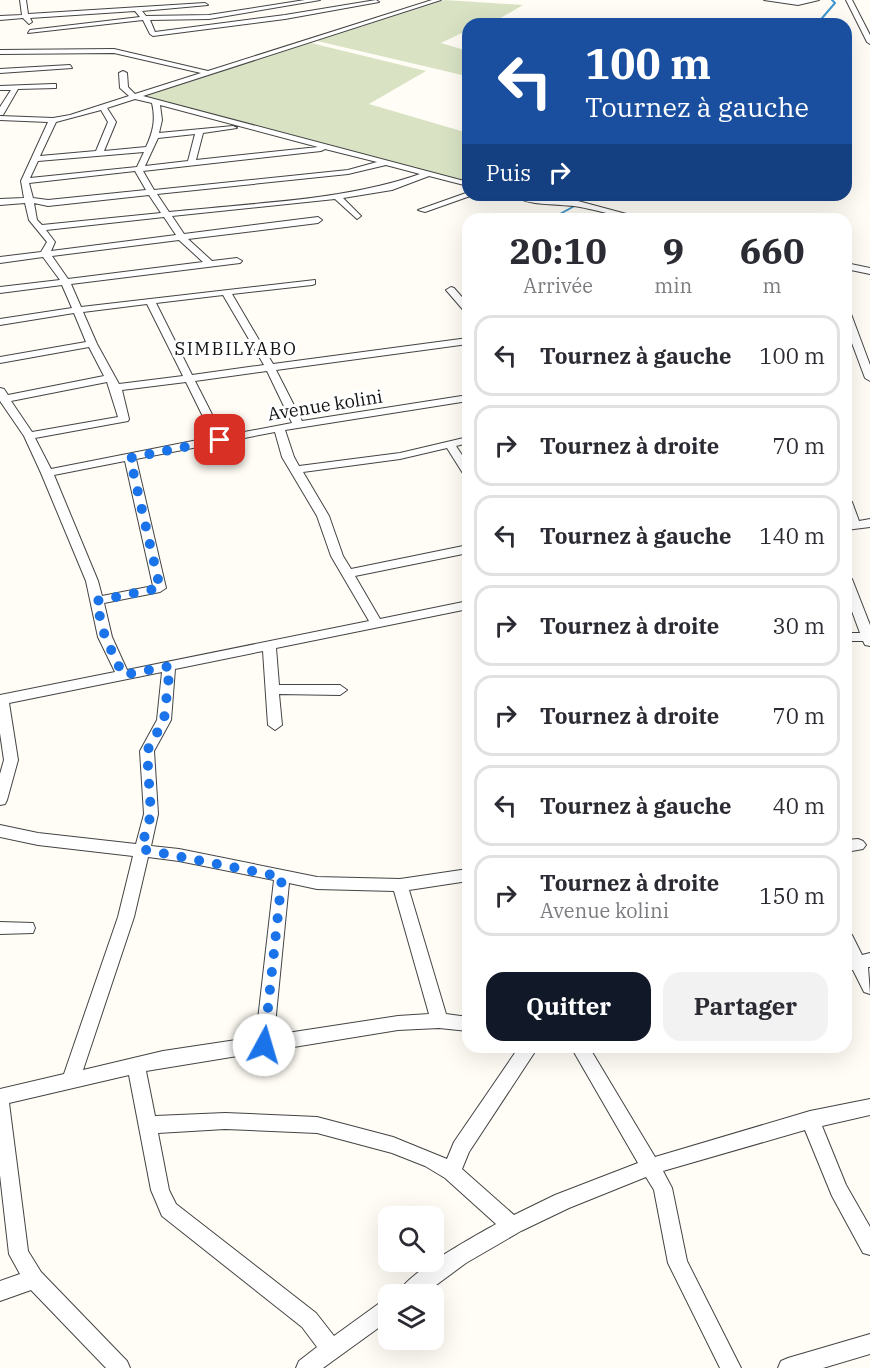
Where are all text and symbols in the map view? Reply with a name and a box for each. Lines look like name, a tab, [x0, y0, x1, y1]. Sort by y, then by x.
text: 100 m	[585, 36, 711, 91]
icon: left	[486, 42, 564, 120]
text: Tournez à gauche	[585, 89, 809, 124]
icon: right	[543, 156, 576, 189]
text: Puis	[486, 158, 531, 187]
text: 20:10	[509, 227, 607, 274]
text: 9	[662, 227, 684, 274]
text: 660	[740, 227, 805, 274]
text: Arrivée	[523, 272, 593, 299]
text: min	[654, 272, 692, 299]
text: m	[763, 272, 782, 299]
district label: SIMBILYABO	[175, 337, 297, 360]
icon: left	[489, 339, 522, 372]
text: Tournez à gauche	[540, 341, 731, 370]
text: 100 m	[759, 341, 825, 370]
street label: Avenue kolini	[266, 385, 384, 425]
pin	[194, 414, 245, 465]
icon: arrive	[203, 423, 236, 456]
icon: right	[489, 429, 522, 462]
text: Tournez à droite	[540, 431, 719, 460]
text: 70 m	[773, 431, 825, 460]
icon: left	[489, 519, 522, 552]
text: Tournez à gauche	[540, 521, 731, 550]
text: 140 m	[759, 521, 825, 550]
icon: right	[489, 609, 522, 642]
text: Tournez à droite	[540, 611, 719, 640]
text: 30 m	[773, 611, 825, 640]
icon: right	[489, 699, 522, 732]
text: Tournez à droite	[540, 701, 719, 730]
text: 70 m	[773, 701, 825, 730]
icon: left	[489, 789, 522, 822]
text: Tournez à gauche	[540, 791, 731, 820]
text: 40 m	[773, 791, 825, 820]
text: Tournez à droite	[540, 868, 719, 897]
icon: right	[489, 879, 522, 912]
text: 150 m	[759, 881, 825, 910]
text: Avenue kolini	[540, 897, 669, 924]
button: Quitter	[486, 972, 651, 1041]
button: Partager	[663, 972, 828, 1041]
position arrow	[232, 1013, 296, 1077]
map controls	[378, 1206, 444, 1350]
button: search	[378, 1206, 444, 1272]
button: layers	[378, 1284, 444, 1350]

